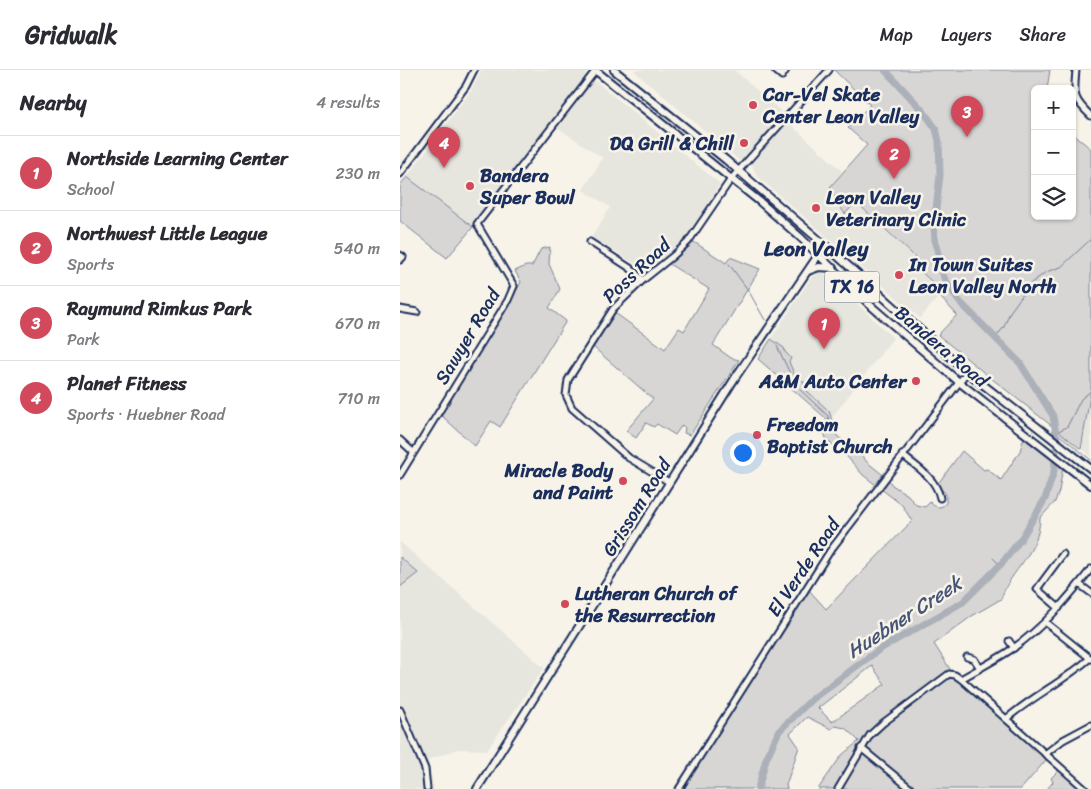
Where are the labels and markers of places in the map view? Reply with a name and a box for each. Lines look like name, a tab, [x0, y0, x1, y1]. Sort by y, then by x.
place label: Car-Vel Skate Center Leon Valley	[762, 78, 920, 133]
pin: 3	[951, 96, 983, 137]
marker: Car-Vel Skate Center Leon Valley	[747, 99, 759, 111]
pin: 4	[428, 127, 460, 168]
place label: DQ Grill & Chill	[610, 127, 735, 160]
marker: DQ Grill & Chill	[738, 137, 750, 149]
pin: 2	[878, 138, 910, 179]
place label: Bandera Super Bowl	[479, 159, 576, 214]
marker: Bandera Super Bowl	[464, 180, 476, 192]
place label: Leon Valley Veterinary Clinic	[826, 181, 967, 236]
marker: Leon Valley Veterinary Clinic	[810, 202, 822, 214]
place label: In Town Suites Leon Valley North	[908, 248, 1057, 303]
marker: In Town Suites Leon Valley North	[893, 269, 905, 281]
pin: 1	[808, 308, 840, 349]
place label: A&M Auto Center	[758, 365, 908, 398]
marker: A&M Auto Center	[910, 375, 922, 387]
place label: Freedom Baptist Church	[766, 408, 892, 463]
marker: Freedom Baptist Church	[751, 429, 763, 441]
place label: Miracle Body and Paint	[503, 454, 614, 509]
marker: Miracle Body and Paint	[617, 475, 629, 487]
place label: Lutheran Church of the Resurrection	[575, 577, 739, 632]
marker: Lutheran Church of the Resurrection	[559, 598, 571, 610]

